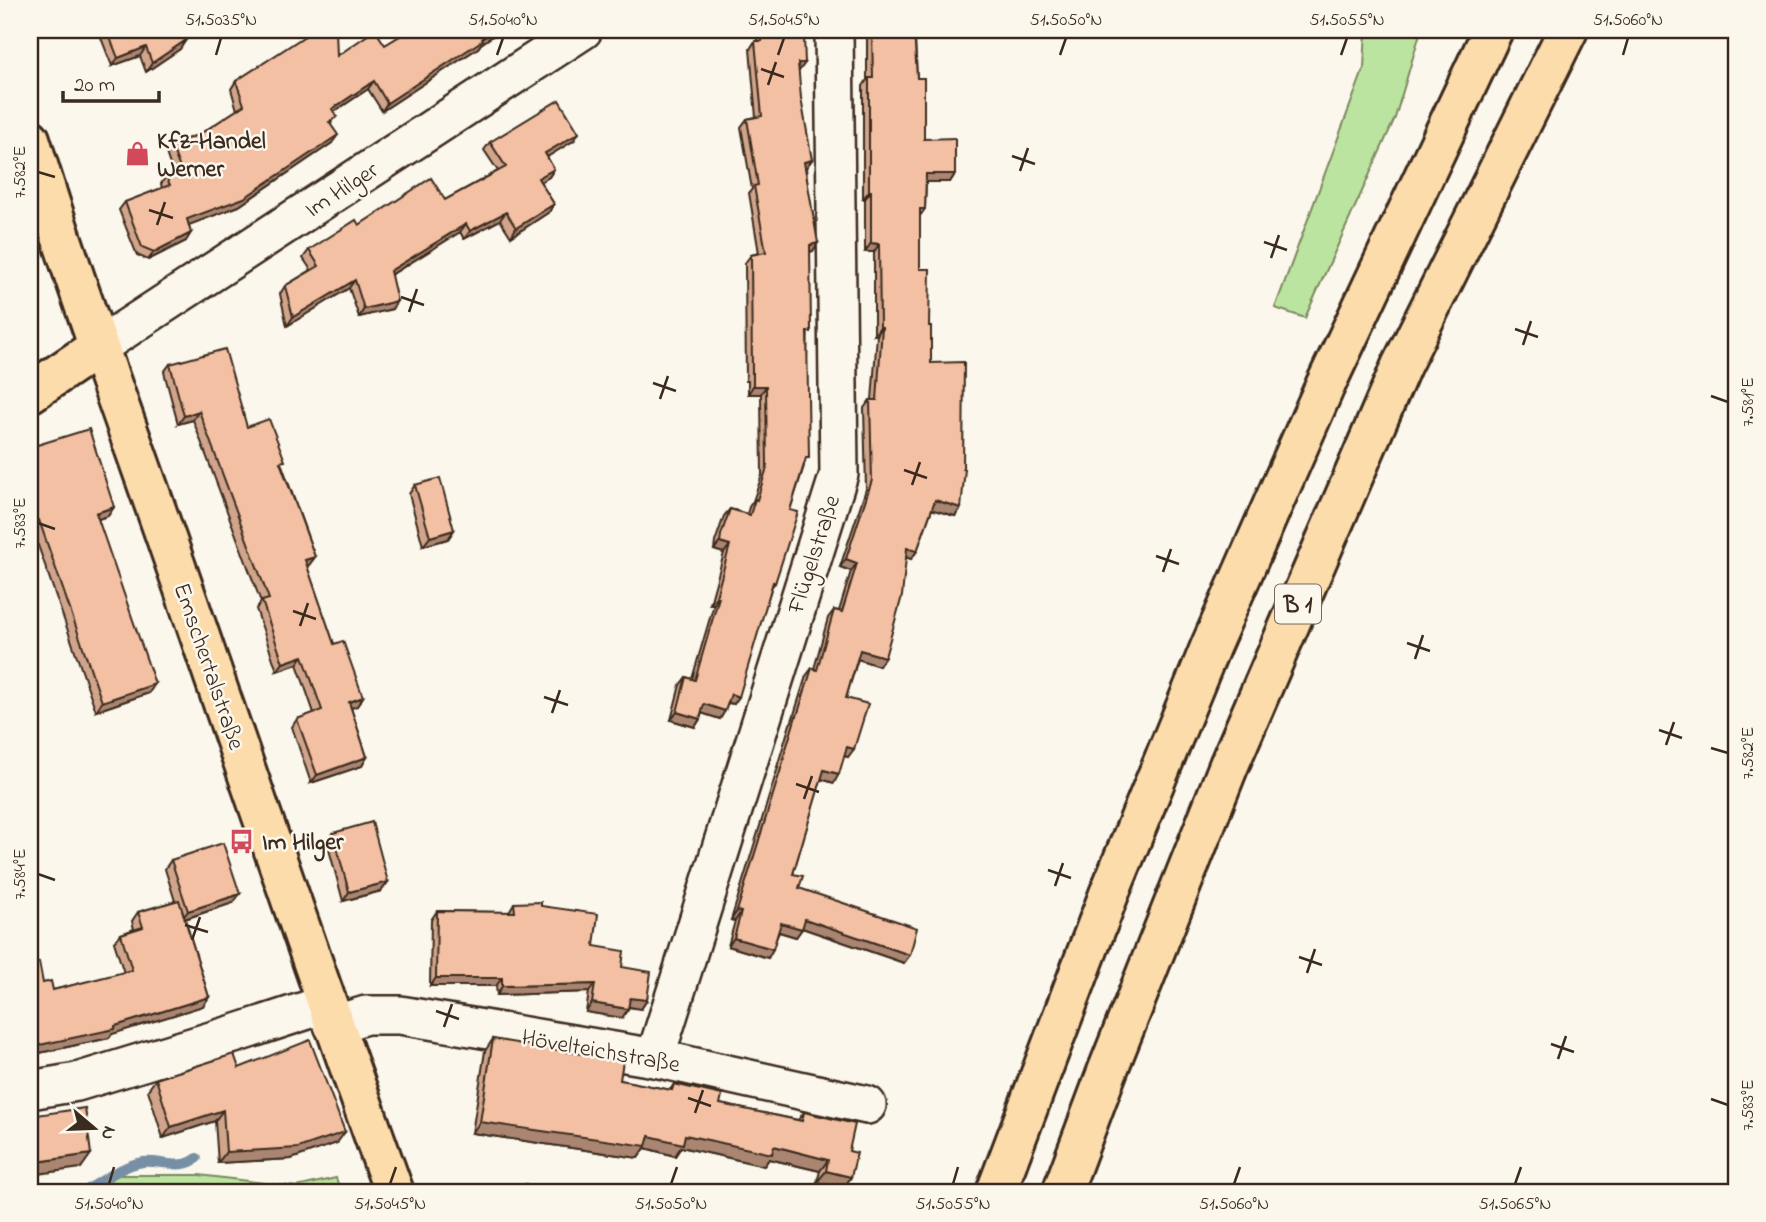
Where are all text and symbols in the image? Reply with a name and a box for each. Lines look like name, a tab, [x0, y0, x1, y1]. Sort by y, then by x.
text: 51.5035°N	[185, 8, 257, 34]
text: 51.5040°N	[468, 8, 538, 34]
text: 51.5045°N	[748, 8, 820, 34]
text: 51.5050°N	[1030, 8, 1102, 34]
text: 51.5055°N	[1309, 8, 1385, 34]
text: 51.5060°N	[1593, 8, 1663, 34]
scale bar	[63, 60, 159, 104]
text: 20 m	[74, 71, 115, 101]
place label: Kfz-Handel Werner	[157, 125, 266, 188]
shop icon: Kfz-Handel Werner	[123, 140, 151, 168]
text: 7.582°E	[8, 146, 34, 198]
street label: Im Hilger	[299, 154, 387, 228]
text: 7.581°E	[1736, 377, 1762, 427]
street label: Flügelstraße	[779, 491, 851, 620]
text: 7.583°E	[8, 497, 34, 549]
street label: Emschertalstraße	[163, 579, 253, 755]
road number: B 1	[1275, 584, 1321, 624]
text: 7.582°E	[1736, 727, 1762, 779]
place label: Im Hilger	[262, 826, 344, 862]
bus stop icon: Im Hilger	[228, 827, 256, 855]
text: 7.584°E	[8, 848, 34, 900]
street label: Hövelteichstraße	[519, 1021, 683, 1084]
text: 7.583°E	[1736, 1079, 1762, 1131]
north arrow	[60, 1092, 130, 1162]
text: N	[93, 1122, 123, 1143]
text: 51.5040°N	[74, 1192, 144, 1218]
text: 51.5045°N	[354, 1192, 426, 1218]
text: 51.5050°N	[635, 1192, 707, 1218]
text: 51.5055°N	[915, 1192, 991, 1218]
text: 51.5060°N	[1199, 1192, 1269, 1218]
text: 51.5065°N	[1479, 1192, 1551, 1218]

